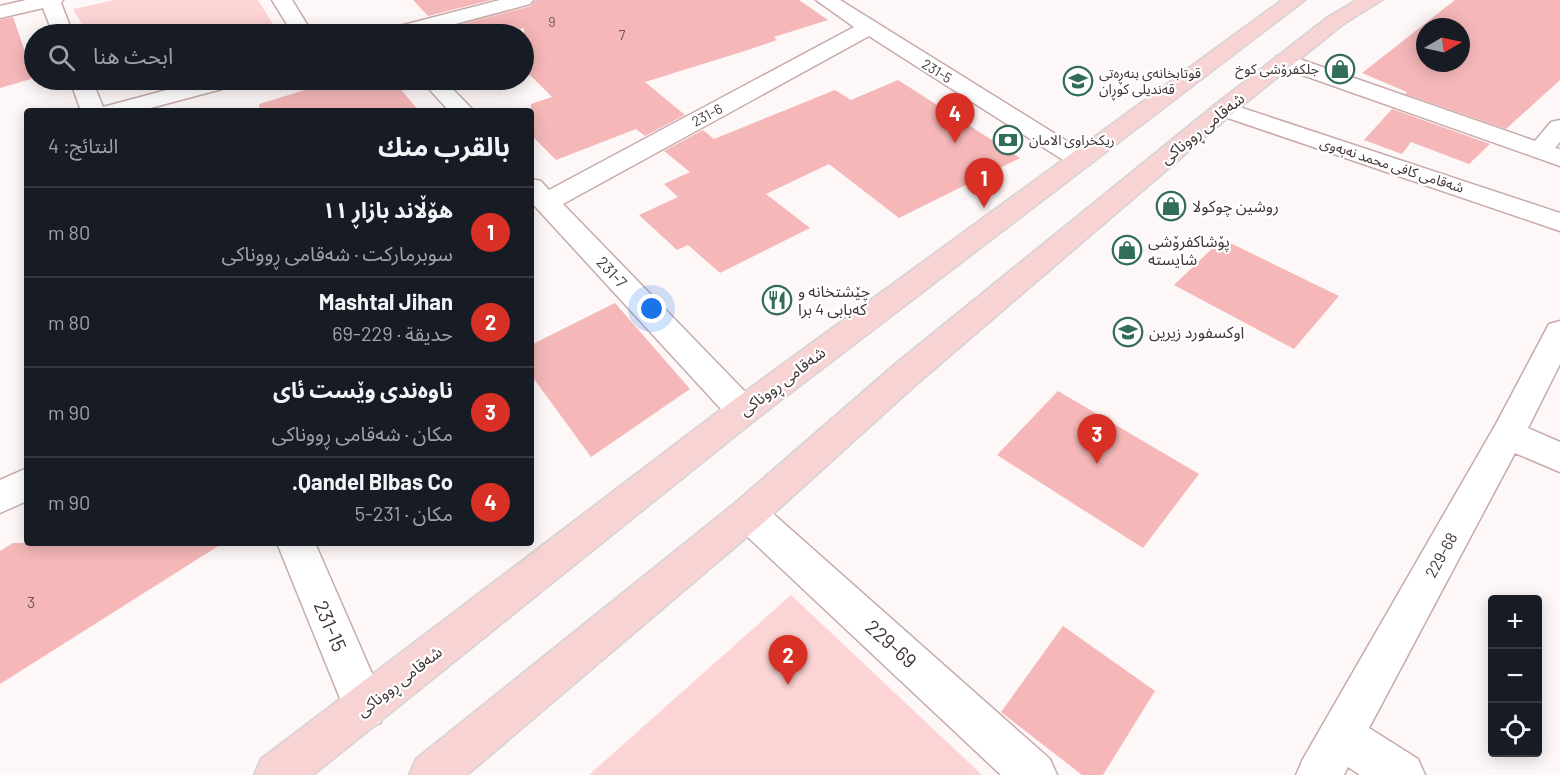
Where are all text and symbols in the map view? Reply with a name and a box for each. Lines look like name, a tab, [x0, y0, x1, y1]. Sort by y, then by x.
house number: 9	[548, 13, 556, 30]
north arrow	[1416, 18, 1470, 72]
search box	[24, 24, 534, 90]
house number: 7	[619, 26, 626, 43]
icon: search	[45, 41, 78, 74]
text: ابحث هنا	[93, 42, 173, 68]
shop icon: جلکفرۆشی کوخ	[1324, 53, 1356, 85]
street label: 231-5	[919, 55, 955, 86]
place label: جلکفرۆشی کوخ	[1235, 60, 1319, 80]
place label: قوتابخانەی بنەڕەتی قەندیلی کوڕان	[1099, 64, 1201, 101]
school or university icon: قوتابخانەی بنەڕەتی قەندیلی کوڕان	[1062, 65, 1094, 97]
street label: شەقامی ڕووناکی	[1156, 88, 1251, 172]
pin: 4	[936, 94, 974, 143]
street label: 231-6	[689, 100, 725, 130]
bank icon: ريكخراوى الامان	[992, 124, 1024, 156]
text: بالقرب منك	[378, 130, 510, 161]
place label: ريكخراوى الامان	[1029, 131, 1115, 149]
text: النتائج: 4	[48, 133, 118, 157]
street label: شەقامی کافی محمد نەبەوی	[1318, 133, 1466, 197]
pin: 1	[964, 158, 1004, 208]
shop icon: روشين چوكولا	[1155, 190, 1187, 222]
text: هۆڵاند بازاڕ ١١	[323, 196, 453, 222]
place label: روشين چوكولا	[1192, 196, 1279, 217]
text: 80 m	[48, 220, 90, 244]
text: 1	[487, 220, 494, 244]
place label: پۆشاکفرۆشی شایستە	[1148, 231, 1230, 268]
shop icon: پۆشاکفرۆشی شایستە	[1111, 234, 1143, 266]
text: سوبرماركت · شەقامی ڕووناکی	[221, 241, 453, 265]
street label: 231-7	[593, 252, 632, 291]
place label: چێشتخانە و کەبابی 4 برا	[798, 281, 870, 319]
restaurant icon: چێشتخانە و کەبابی 4 برا	[761, 284, 793, 316]
text: Mashtal Jihan	[319, 288, 453, 314]
your location	[637, 294, 666, 323]
text: 80 m	[48, 310, 90, 334]
text: 2	[485, 310, 496, 334]
school or university icon: اوكسفورد زيرين	[1112, 316, 1144, 348]
text: حديقة · 229-69	[332, 321, 453, 345]
place label: اوكسفورد زيرين	[1149, 322, 1244, 342]
street label: شەقامی ڕووناکی	[735, 342, 832, 424]
text: ناوەندی وێست ئای	[273, 376, 453, 402]
text: 90 m	[48, 400, 90, 424]
text: 3	[485, 400, 496, 424]
pin: 3	[1078, 414, 1116, 464]
text: مكان · شەقامی ڕووناکی	[272, 421, 453, 445]
text: Qandel Blbas Co.	[292, 468, 453, 494]
text: 90 m	[48, 490, 90, 514]
text: 4	[484, 490, 497, 514]
text: مكان · 231-5	[355, 501, 453, 525]
street label: 229-68	[1421, 529, 1461, 581]
house number: 3	[27, 592, 35, 611]
map controls	[1488, 595, 1542, 757]
button: +	[1488, 595, 1542, 649]
street label: 231-15	[310, 597, 352, 655]
street label: 229-69	[861, 614, 922, 672]
pin: 2	[768, 636, 808, 685]
street label: شەقامی ڕووناکی	[352, 641, 448, 724]
button: −	[1488, 649, 1542, 703]
button: locate	[1488, 703, 1542, 757]

